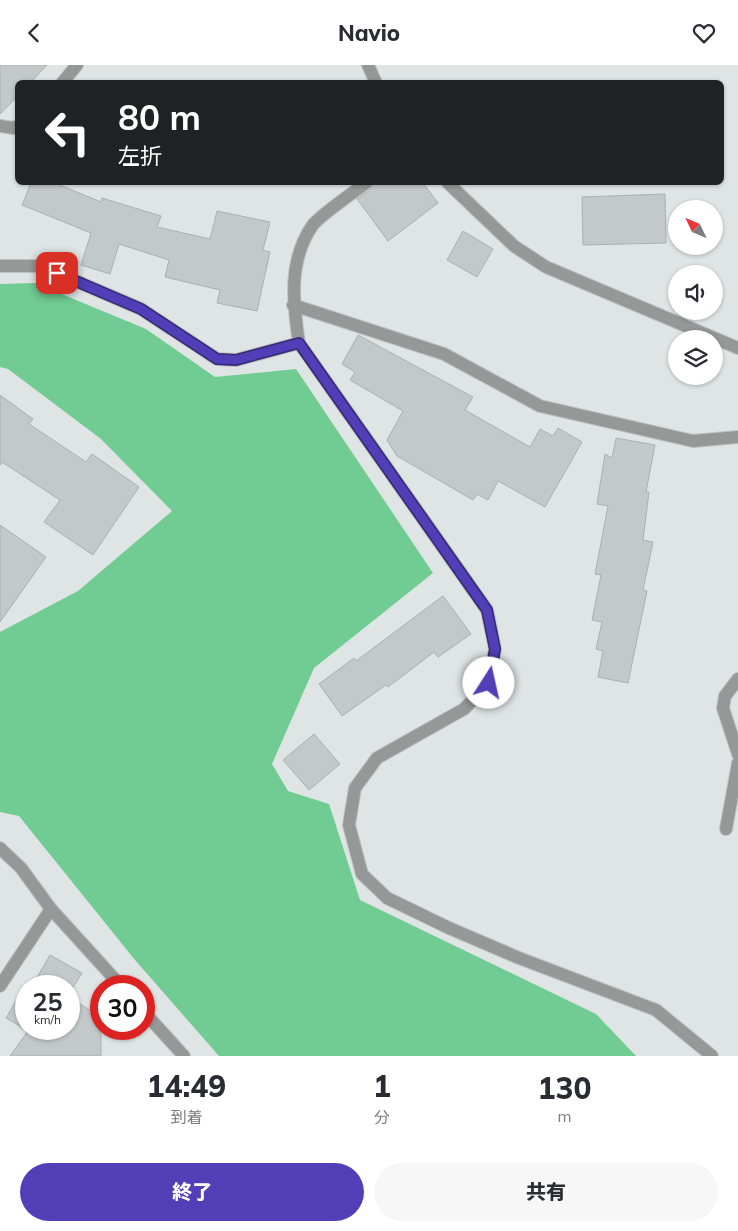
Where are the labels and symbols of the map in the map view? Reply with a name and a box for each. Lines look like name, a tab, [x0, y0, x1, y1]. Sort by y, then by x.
north arrow	[668, 200, 722, 255]
pin	[36, 252, 78, 294]
position arrow	[462, 656, 514, 708]
speed limit sign: 30	[90, 975, 155, 1040]

